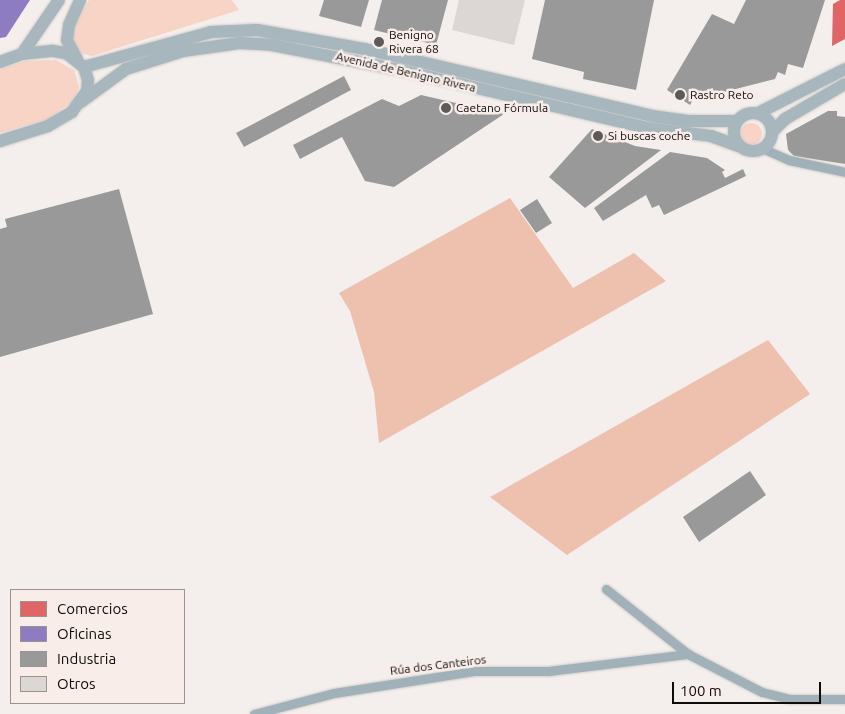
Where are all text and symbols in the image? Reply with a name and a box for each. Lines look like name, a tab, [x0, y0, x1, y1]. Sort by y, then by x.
place label: Benigno Rivera 68	[389, 28, 439, 56]
marker: Benigno Rivera 68	[373, 36, 385, 48]
street label: Avenida de Benigno Rivera	[335, 49, 477, 95]
place label: Rastro Reto	[690, 88, 754, 102]
marker: Rastro Reto	[674, 89, 686, 101]
place label: Caetano Fórmula	[456, 101, 548, 115]
marker: Caetano Fórmula	[440, 102, 452, 114]
place label: Si buscas coche	[608, 129, 690, 143]
marker: Si buscas coche	[592, 130, 604, 142]
legend	[10, 589, 185, 704]
text: Comercios	[57, 600, 128, 617]
text: Oficinas	[57, 625, 111, 642]
text: Industria	[57, 650, 116, 667]
street label: Rúa dos Canteiros	[389, 652, 487, 678]
scale bar	[675, 672, 824, 704]
text: Otros	[57, 675, 96, 692]
text: 100 m	[680, 682, 722, 699]

